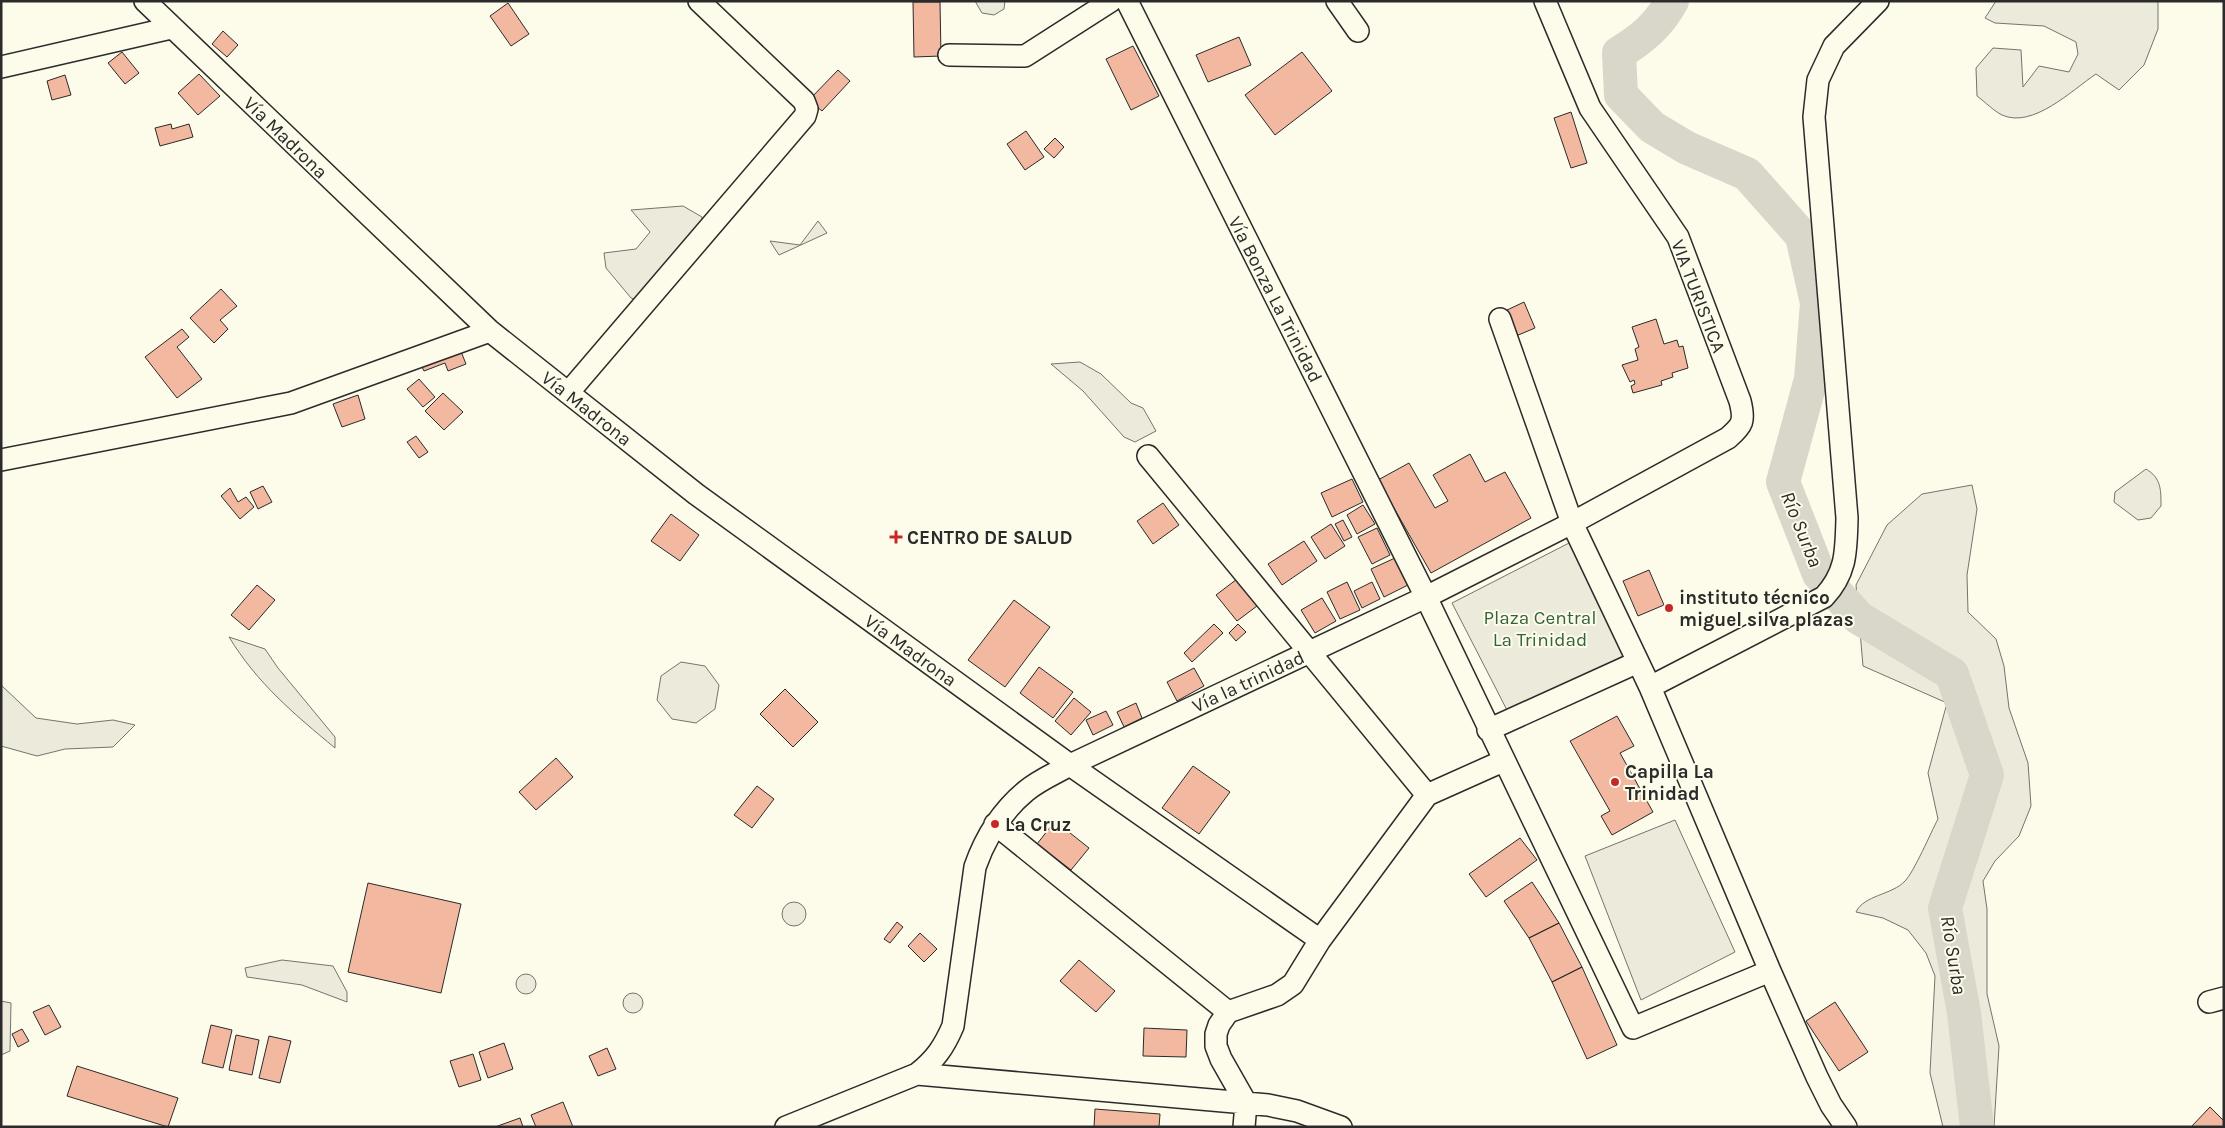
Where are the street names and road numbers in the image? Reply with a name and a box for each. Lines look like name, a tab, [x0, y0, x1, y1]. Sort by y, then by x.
street label: Vía Madrona	[239, 92, 332, 183]
street label: Vía Bonza La Trinidad	[1224, 213, 1327, 386]
street label: VIA TURISTICA	[1666, 237, 1730, 356]
street label: Vía Madrona	[537, 367, 636, 451]
street label: Vía Madrona	[860, 610, 961, 692]
street label: Vía la trinidad	[1189, 646, 1308, 718]

